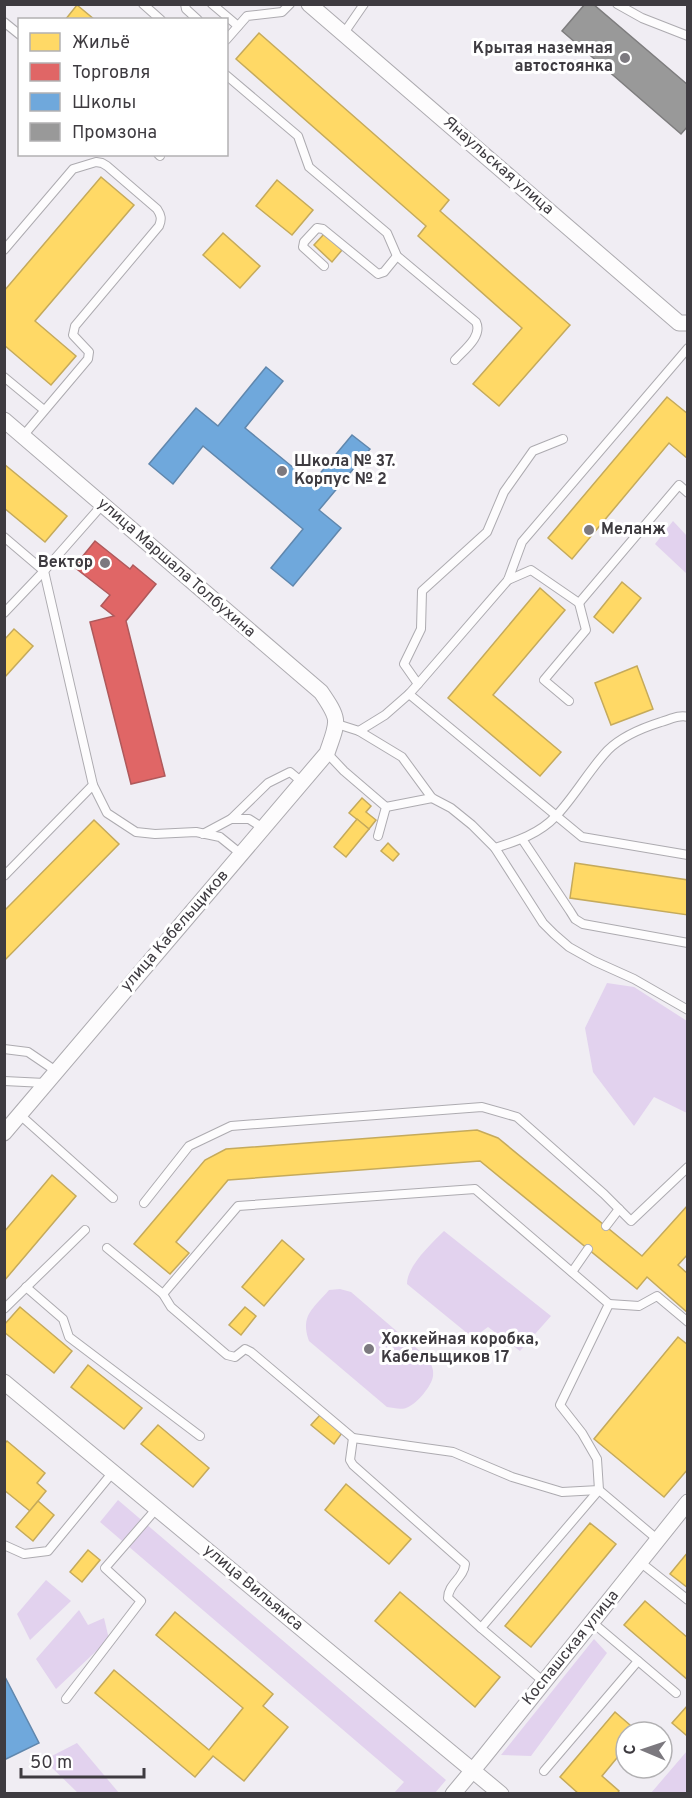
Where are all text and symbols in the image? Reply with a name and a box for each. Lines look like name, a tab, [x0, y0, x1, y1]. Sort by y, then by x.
legend	[18, 18, 228, 156]
text: Жильё	[72, 32, 130, 55]
place label: Крытая наземная автостоянка	[473, 39, 613, 77]
marker: Крытая наземная автостоянка	[618, 51, 632, 65]
text: Торговля	[72, 62, 150, 85]
text: Школы	[72, 92, 136, 115]
street label: Янаульская улица	[438, 112, 558, 220]
text: Промзона	[72, 122, 157, 145]
place label: Школа № 37. Корпус № 2	[294, 452, 395, 490]
marker: Школа № 37. Корпус № 2	[275, 464, 289, 478]
street label: улица Маршала Толбухина	[93, 494, 259, 642]
place label: Меланж	[601, 520, 666, 540]
marker: Меланж	[582, 523, 596, 537]
place label: Вектор	[38, 553, 93, 573]
marker: Вектор	[98, 556, 112, 570]
street label: улица Кабельщиков	[117, 866, 233, 996]
place label: Хоккейная коробка, Кабельщиков 17	[381, 1330, 538, 1368]
marker: Хоккейная коробка, Кабельщиков 17	[362, 1342, 376, 1356]
street label: улица Вильямса	[199, 1540, 307, 1636]
street label: Коспашская улица	[518, 1586, 624, 1710]
north arrow	[614, 1720, 674, 1780]
scale bar	[21, 1741, 144, 1779]
text: С	[621, 1744, 641, 1755]
text: 50 m	[30, 1752, 72, 1775]

